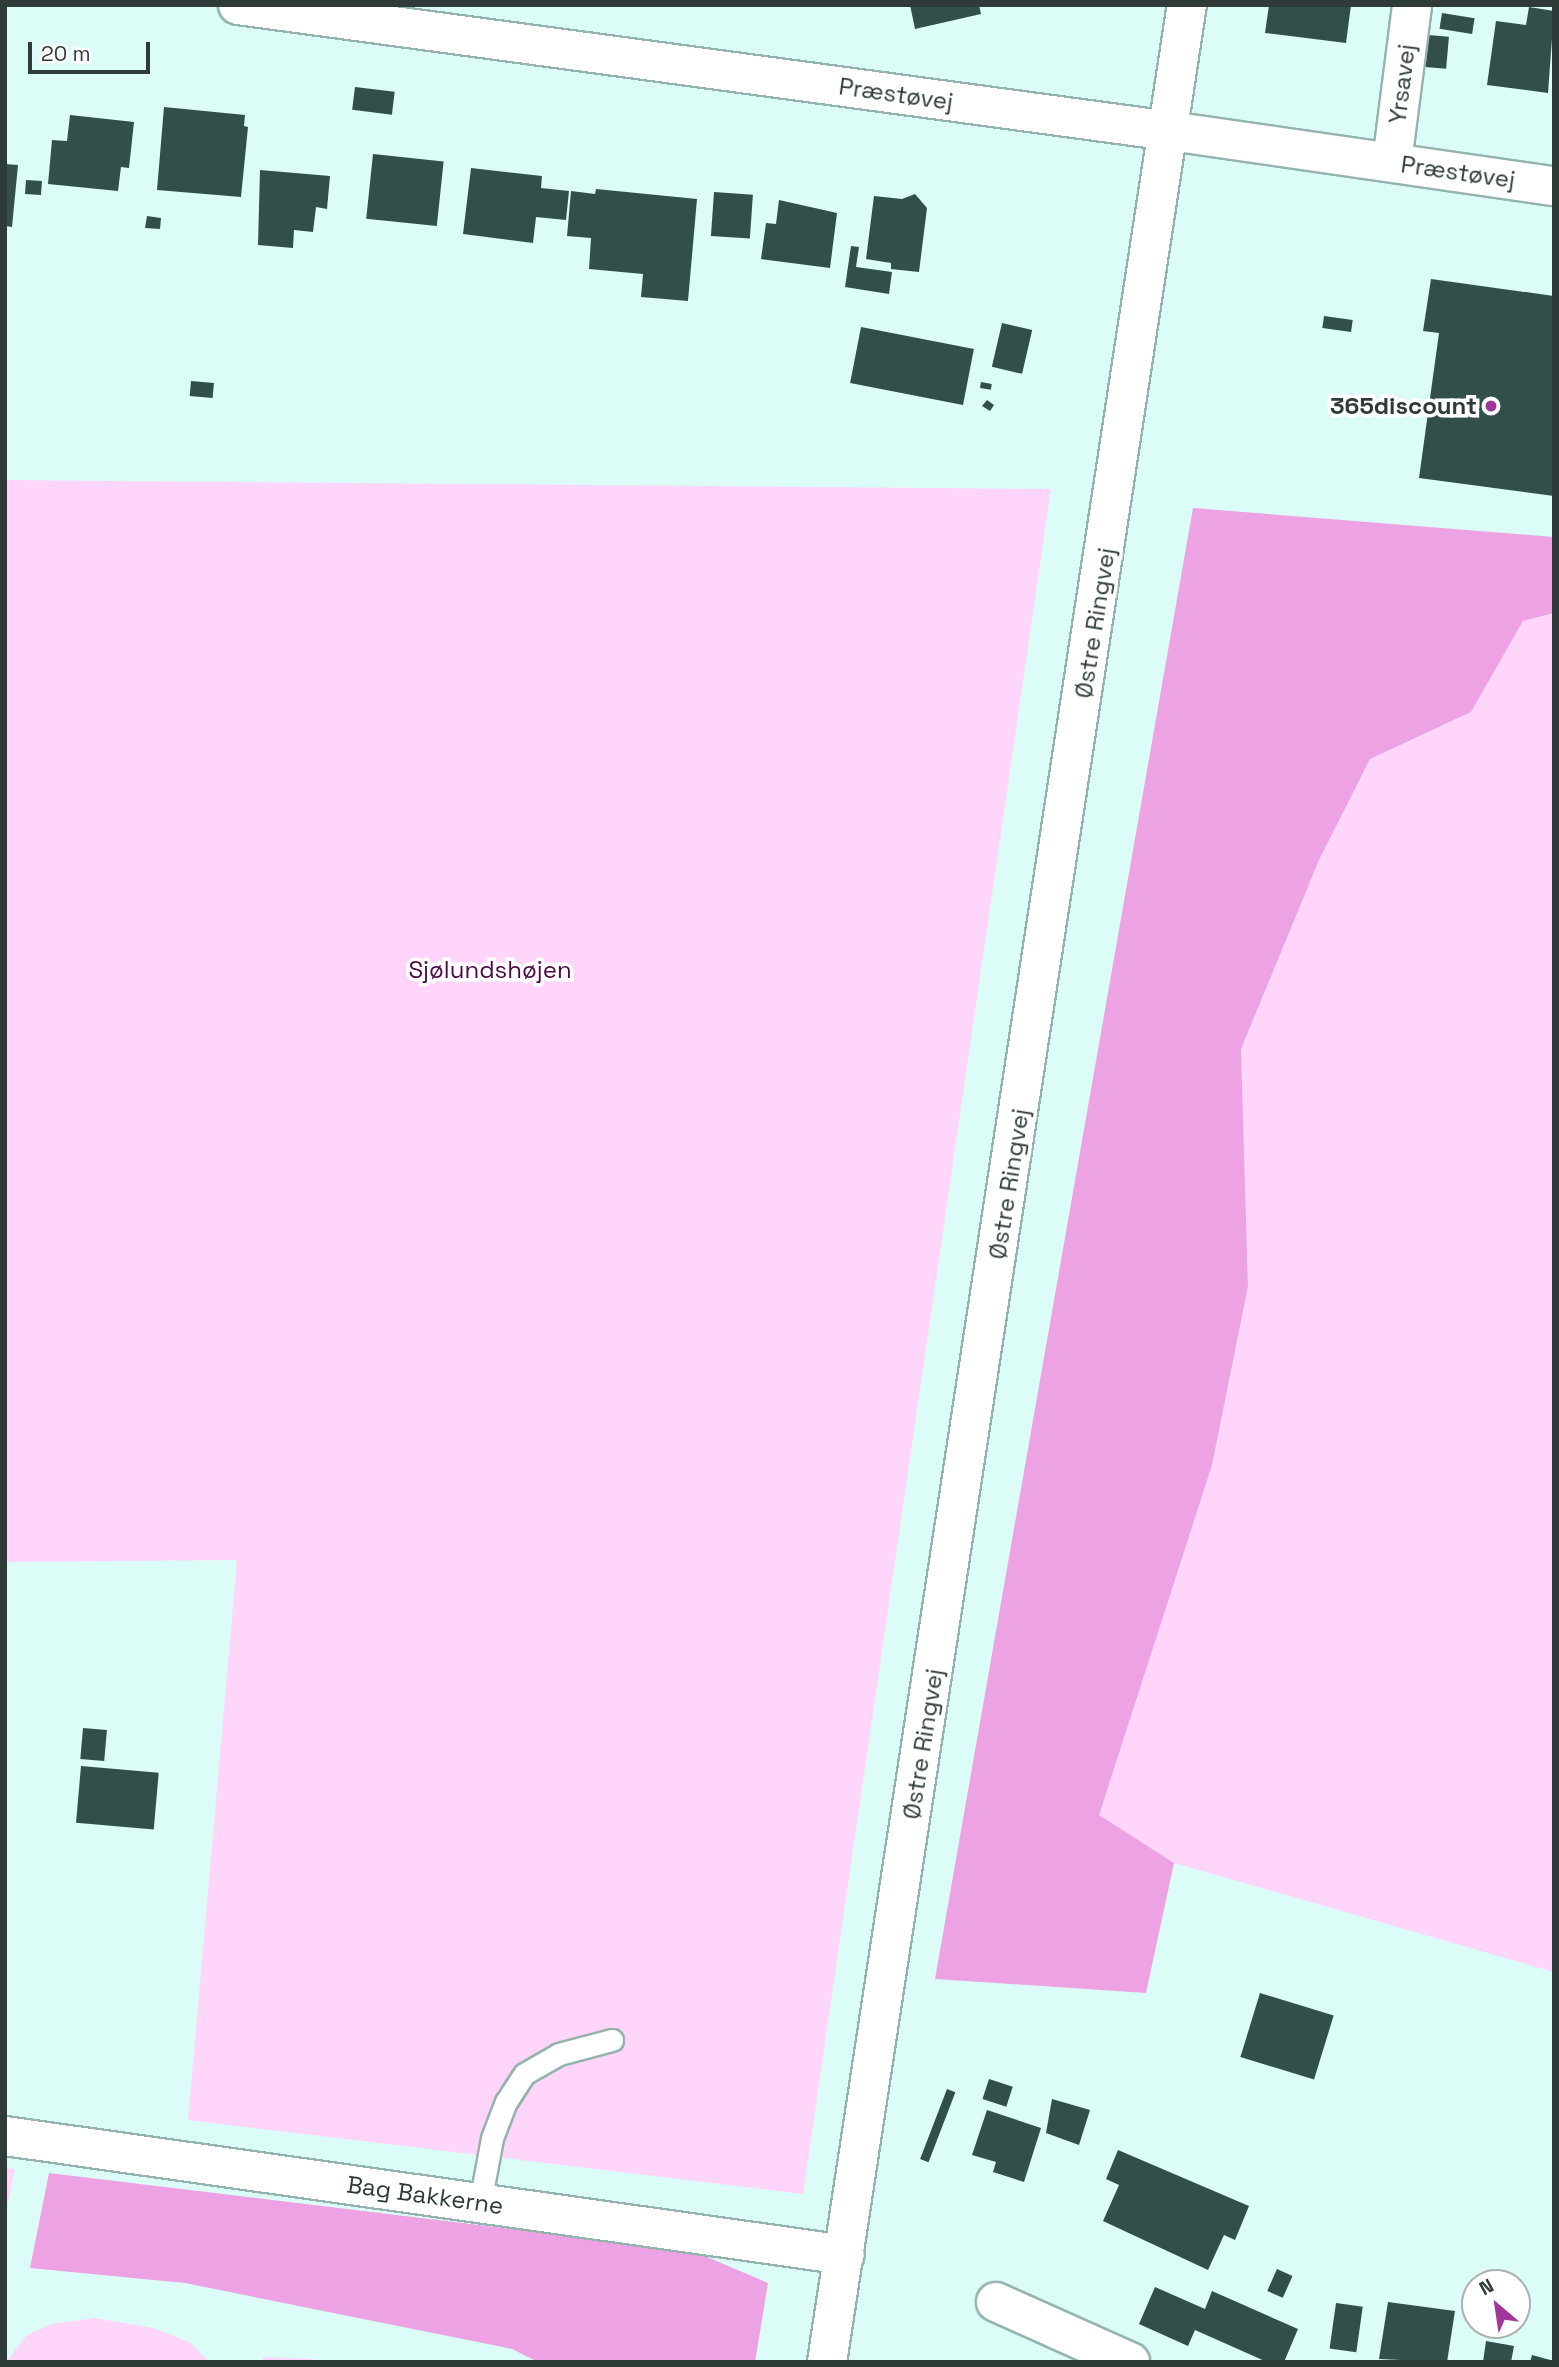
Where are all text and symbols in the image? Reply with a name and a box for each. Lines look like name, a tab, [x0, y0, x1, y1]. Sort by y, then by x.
scale bar	[32, 28, 154, 72]
text: 20 m	[41, 40, 91, 67]
street label: Yrsavej	[1383, 42, 1421, 126]
street label: Præstøvej	[837, 72, 955, 116]
street label: Præstøvej	[1399, 150, 1517, 194]
place label: 365discount	[1330, 392, 1477, 420]
marker: 365discount	[1483, 398, 1499, 414]
street label: Østre Ringvej	[1069, 546, 1121, 700]
park label: Sjølundshøjen	[408, 956, 572, 984]
street label: Østre Ringvej	[983, 1107, 1035, 1261]
street label: Østre Ringvej	[897, 1667, 949, 1821]
street label: Bag Bakkerne	[345, 2170, 505, 2220]
north arrow	[1461, 2269, 1531, 2339]
text: N	[1475, 2273, 1498, 2301]

